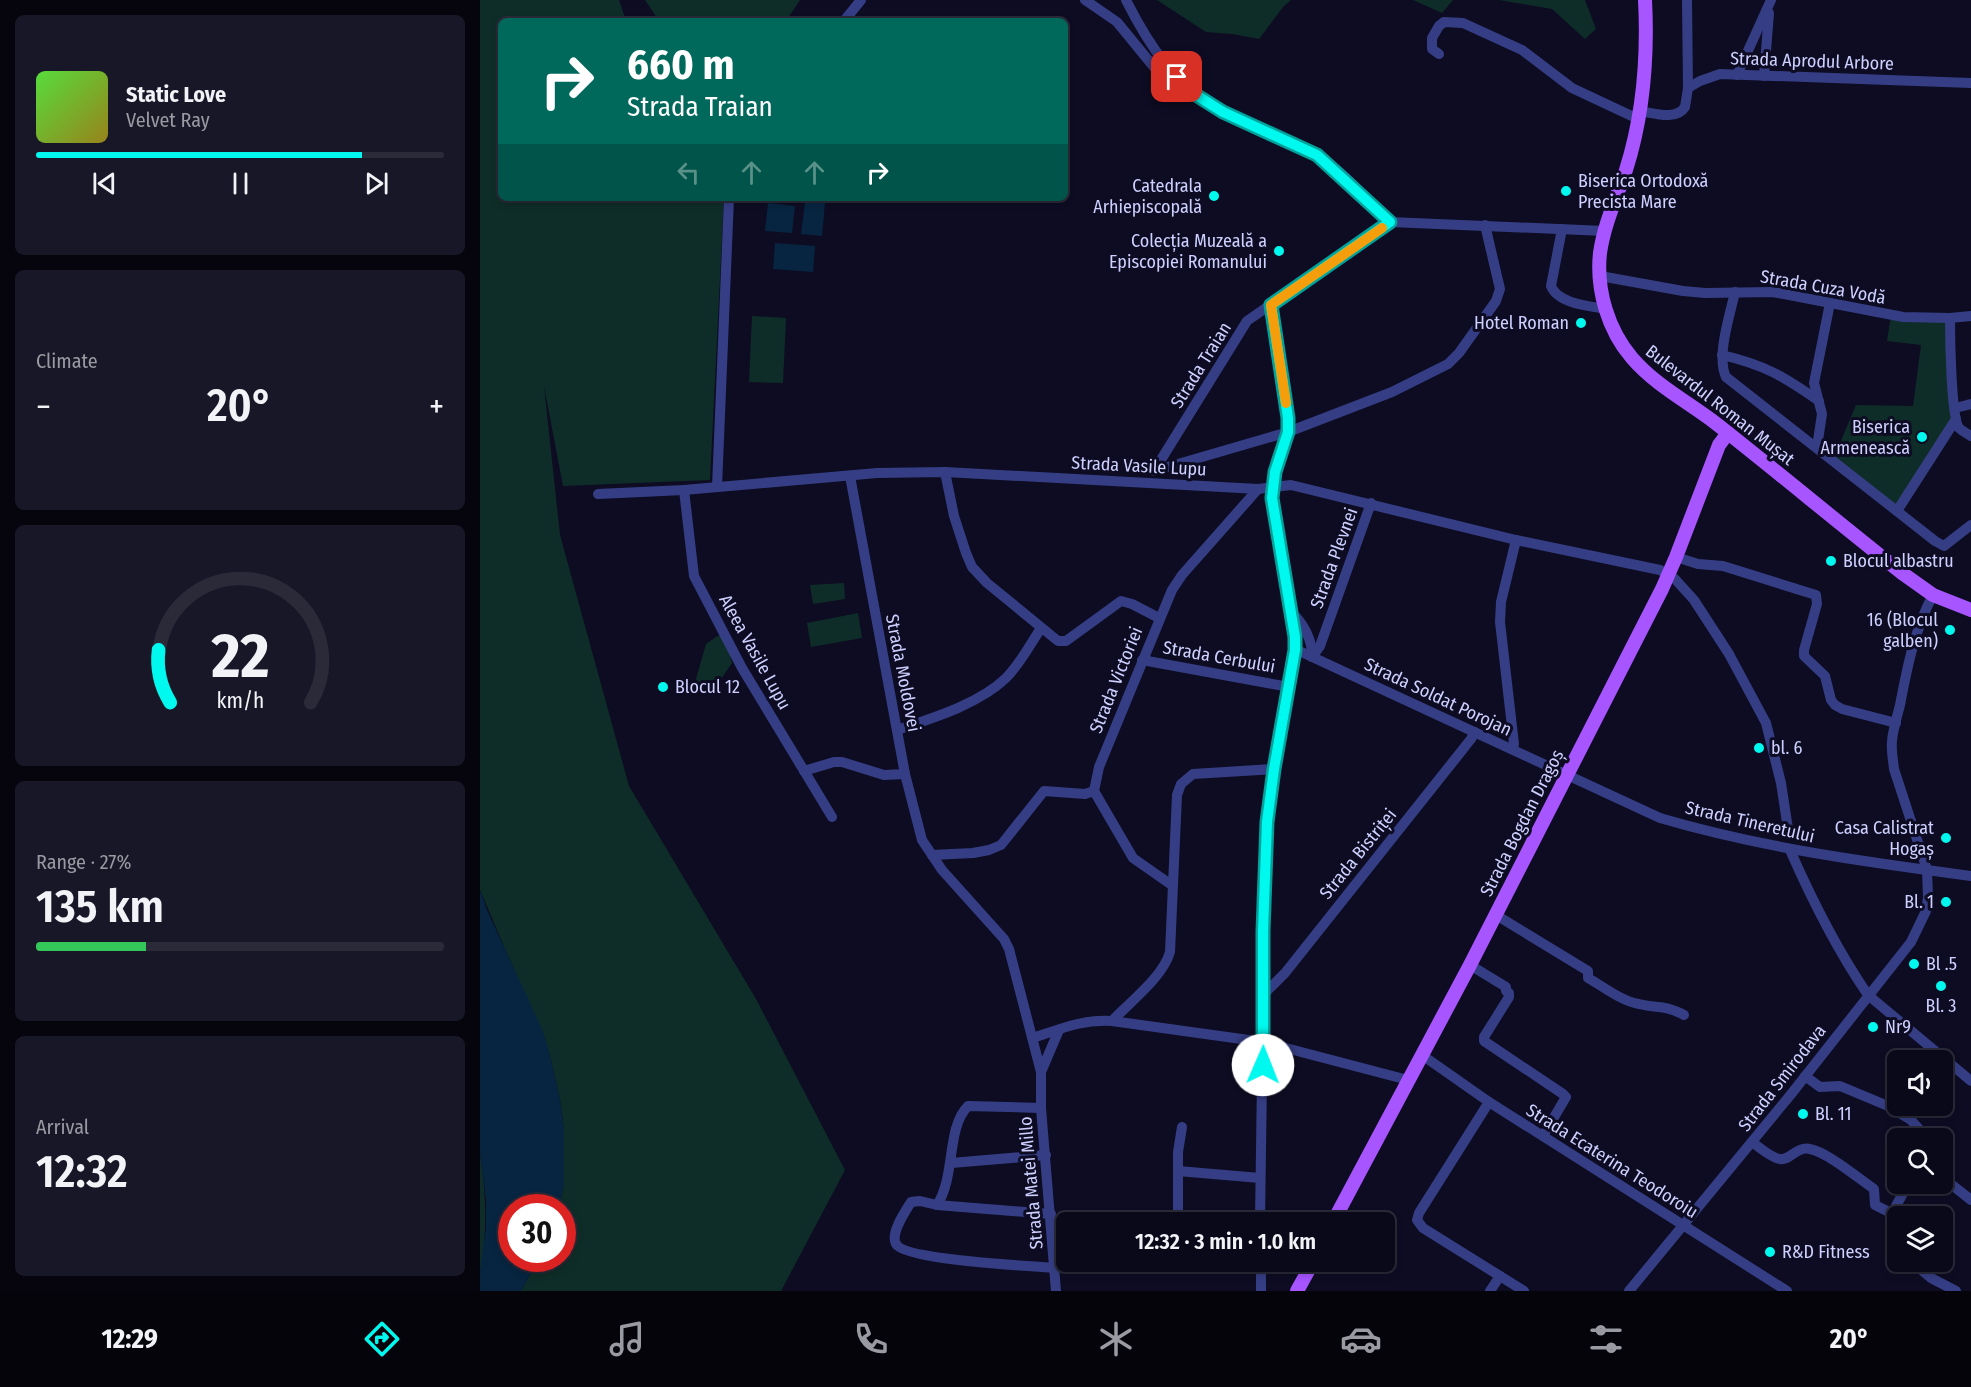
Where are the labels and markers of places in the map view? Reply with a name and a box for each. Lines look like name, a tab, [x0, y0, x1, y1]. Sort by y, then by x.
pin	[1151, 51, 1202, 102]
place label: Biserica Ortodoxă Precista Mare	[1578, 170, 1709, 213]
place label: Catedrala Arhiepiscopală	[1093, 175, 1202, 218]
marker: Biserica Ortodoxă Precista Mare	[1559, 184, 1573, 198]
marker: Catedrala Arhiepiscopală	[1207, 189, 1221, 203]
place label: Colecția Muzeală a Episcopiei Romanului	[1109, 230, 1267, 273]
marker: Colecția Muzeală a Episcopiei Romanului	[1272, 244, 1286, 258]
place label: Hotel Roman	[1474, 312, 1569, 334]
marker: Hotel Roman	[1574, 316, 1588, 330]
place label: Biserica Armenească	[1821, 416, 1910, 459]
marker: Biserica Armenească	[1915, 430, 1929, 444]
place label: Blocul albastru	[1843, 550, 1954, 572]
marker: Blocul albastru	[1824, 554, 1838, 568]
place label: 16 (Blocul galben)	[1867, 609, 1938, 652]
marker: 16 (Blocul galben)	[1943, 623, 1957, 637]
place label: Blocul 12	[675, 676, 740, 698]
marker: Blocul 12	[656, 680, 670, 694]
place label: bl. 6	[1771, 737, 1802, 759]
marker: bl. 6	[1752, 741, 1766, 755]
place label: Casa Calistrat Hogaș	[1835, 817, 1934, 860]
marker: Casa Calistrat Hogaș	[1939, 831, 1953, 845]
place label: Bl. 1	[1904, 891, 1934, 913]
marker: Bl. 1	[1939, 895, 1953, 909]
place label: Bl .5	[1926, 953, 1957, 975]
marker: Bl .5	[1907, 957, 1921, 971]
marker: Bl. 3	[1934, 979, 1948, 993]
place label: Bl. 3	[1926, 995, 1956, 1017]
place label: Nr9	[1885, 1016, 1911, 1038]
marker: Nr9	[1866, 1020, 1880, 1034]
place label: Bl. 11	[1815, 1103, 1852, 1125]
marker: Bl. 11	[1796, 1107, 1810, 1121]
place label: R&D Fitness	[1782, 1241, 1870, 1263]
marker: R&D Fitness	[1763, 1245, 1777, 1259]

